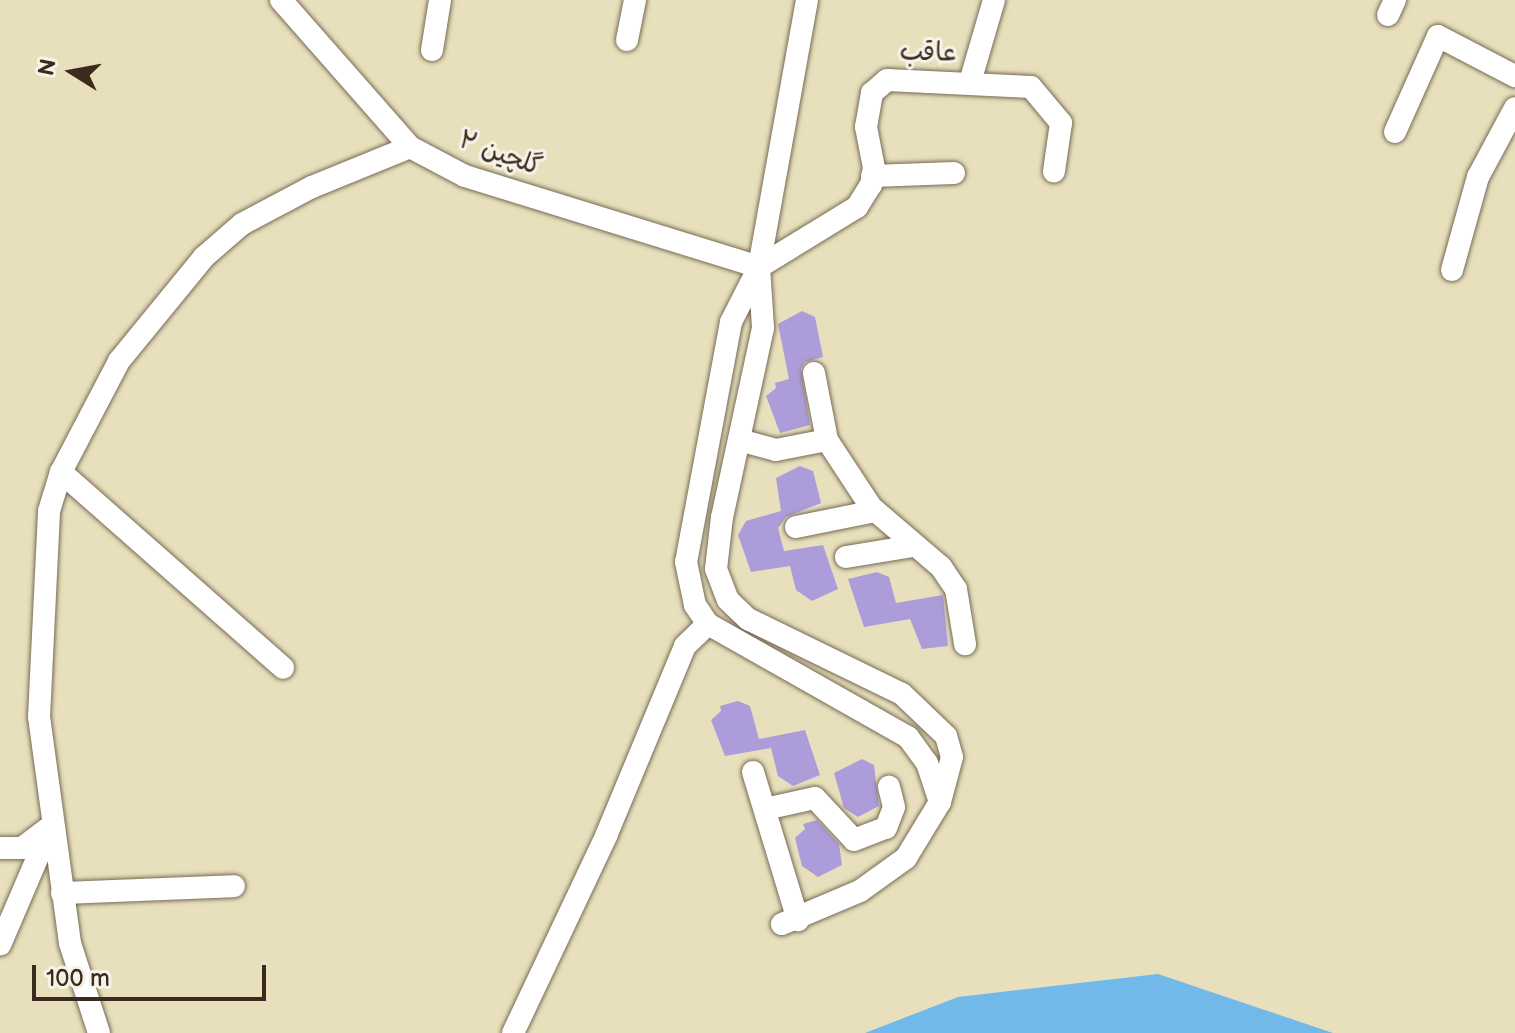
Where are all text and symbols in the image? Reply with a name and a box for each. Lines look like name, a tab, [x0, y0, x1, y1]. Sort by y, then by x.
north arrow	[32, 32, 112, 112]
street label: عاقب	[899, 37, 957, 69]
text: N	[33, 57, 63, 78]
street label: گلچین ۲	[454, 125, 546, 183]
scale bar	[36, 949, 270, 999]
text: 100 m	[46, 964, 110, 993]

